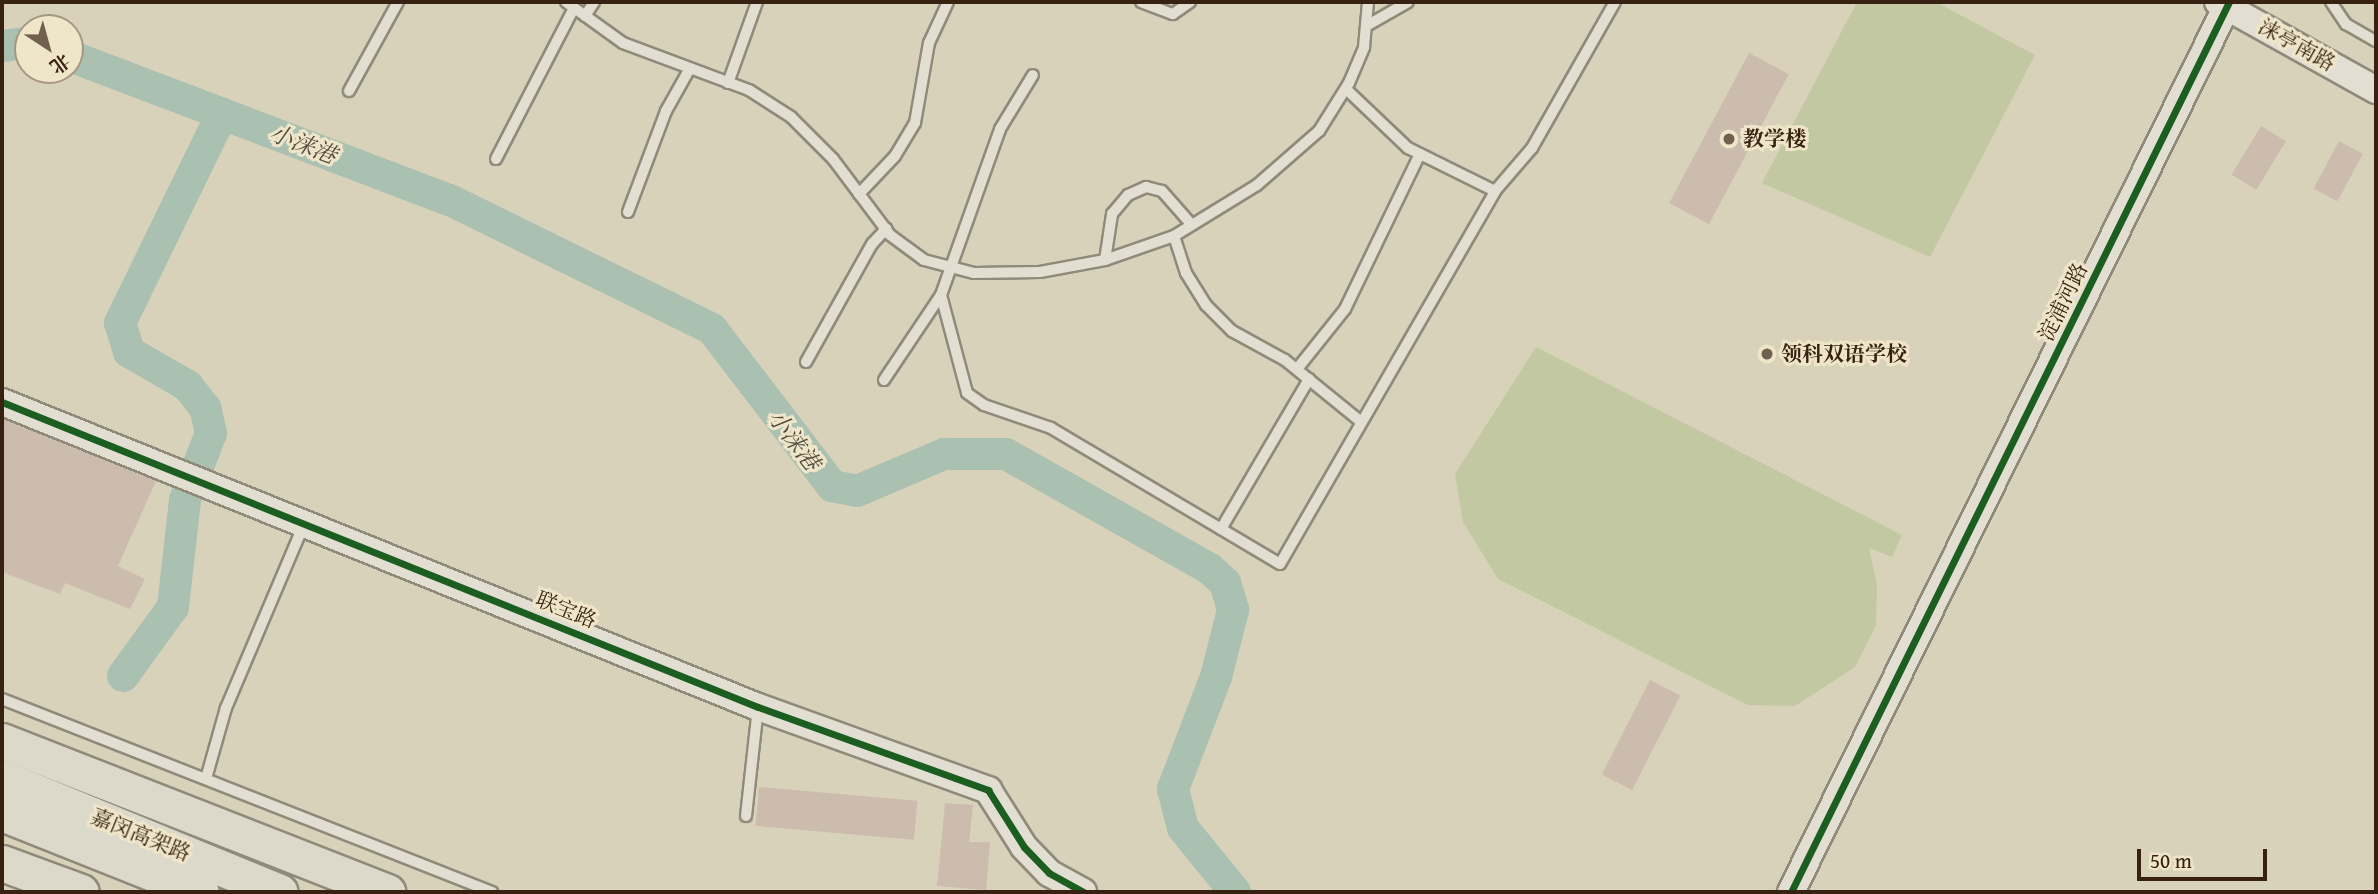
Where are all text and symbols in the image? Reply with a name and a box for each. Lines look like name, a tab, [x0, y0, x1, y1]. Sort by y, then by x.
north arrow	[14, 14, 84, 84]
street label: 涞亭南路	[2254, 14, 2340, 76]
text: 北	[44, 47, 76, 81]
water label: 小涞港	[266, 119, 340, 169]
place label: 教学楼	[1743, 126, 1806, 152]
marker: 教学楼	[1721, 131, 1737, 147]
street label: 淀浦河路	[2033, 259, 2093, 345]
place label: 领科双语学校	[1781, 341, 1907, 367]
marker: 领科双语学校	[1759, 346, 1775, 362]
water label: 小涞港	[762, 404, 826, 476]
street label: 联宝路	[532, 587, 600, 633]
street label: 嘉闵高架路	[88, 804, 194, 866]
scale bar	[2140, 834, 2270, 878]
text: 50 m	[2150, 845, 2192, 876]

